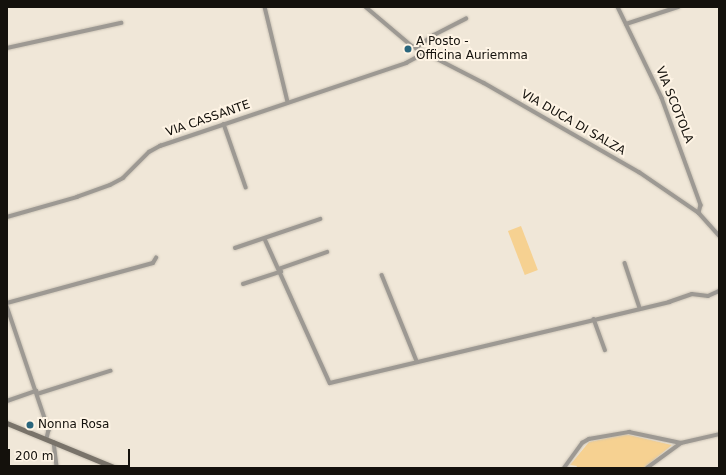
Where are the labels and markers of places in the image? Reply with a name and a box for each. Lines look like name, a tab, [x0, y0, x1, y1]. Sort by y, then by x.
place label: A Posto - Officina Auriemma	[416, 35, 528, 63]
marker: A Posto - Officina Auriemma	[403, 44, 413, 54]
place label: Nonna Rosa	[38, 418, 109, 432]
marker: Nonna Rosa	[25, 420, 35, 430]

